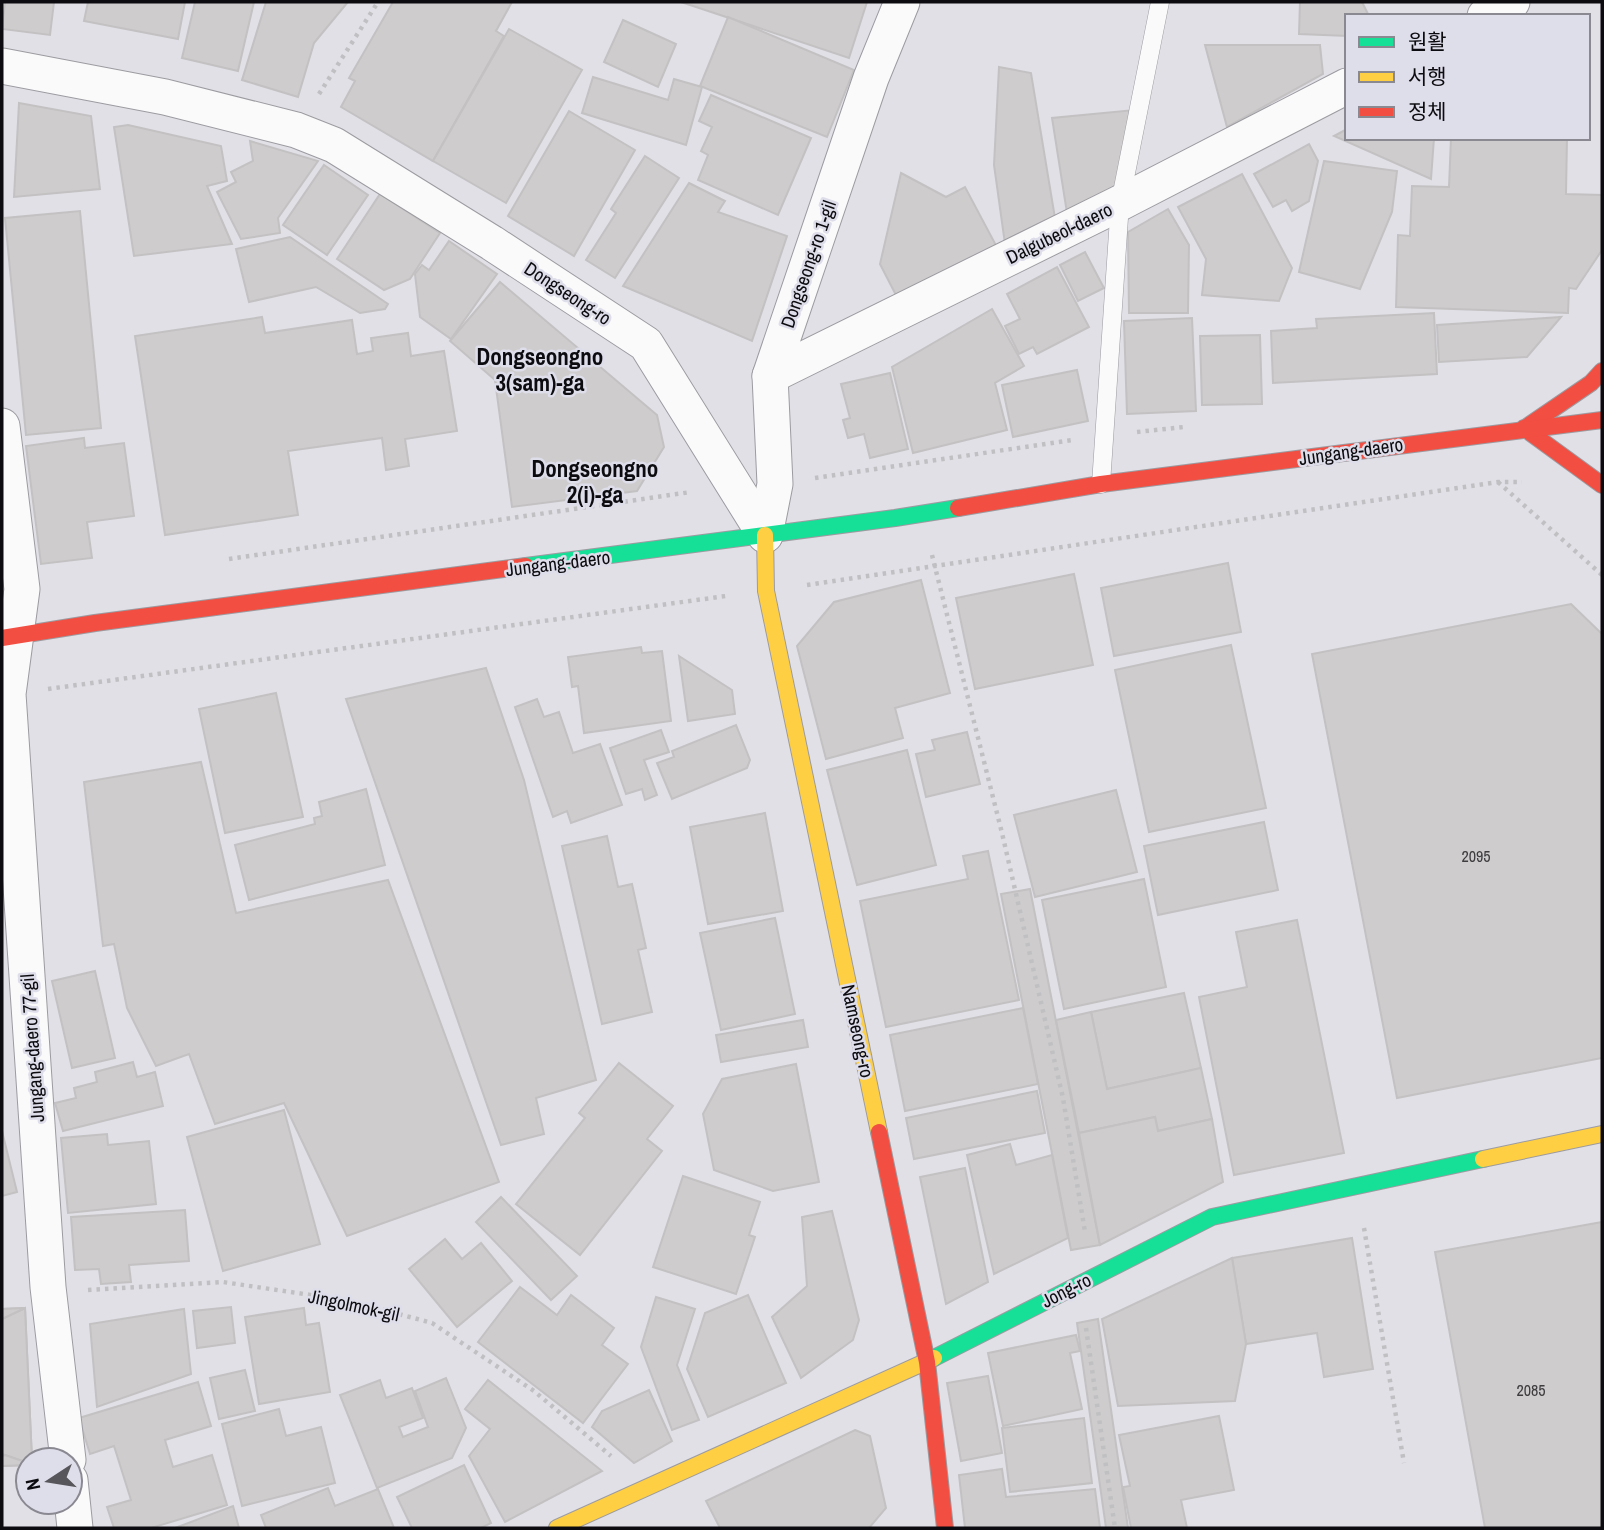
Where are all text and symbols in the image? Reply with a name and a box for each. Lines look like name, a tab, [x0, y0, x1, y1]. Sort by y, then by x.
legend	[1345, 14, 1590, 140]
text: 원활	[1408, 27, 1447, 56]
text: 서행	[1408, 62, 1447, 91]
text: 정체	[1408, 97, 1447, 126]
street label: Dalgubeol-daero	[1002, 196, 1116, 270]
street label: Dongseong-ro 1-gil	[774, 197, 842, 331]
street label: Dongseong-ro	[520, 255, 616, 331]
district label: Dongseongno 3(sam)-ga	[477, 341, 603, 398]
street label: Jungang-daero	[1297, 431, 1405, 471]
district label: Dongseongno 2(i)-ga	[532, 453, 658, 510]
street label: Jungang-daero	[504, 544, 612, 582]
house number: 2095	[1461, 845, 1491, 867]
street label: Jungang-daero 77-gil	[14, 973, 50, 1123]
street label: Namseong-ro	[835, 982, 881, 1080]
street label: Jong-ro	[1037, 1266, 1095, 1314]
street label: Jingolmok-gil	[306, 1283, 402, 1327]
house number: 2085	[1516, 1379, 1546, 1401]
north arrow	[14, 1446, 84, 1516]
text: N	[18, 1476, 46, 1493]

